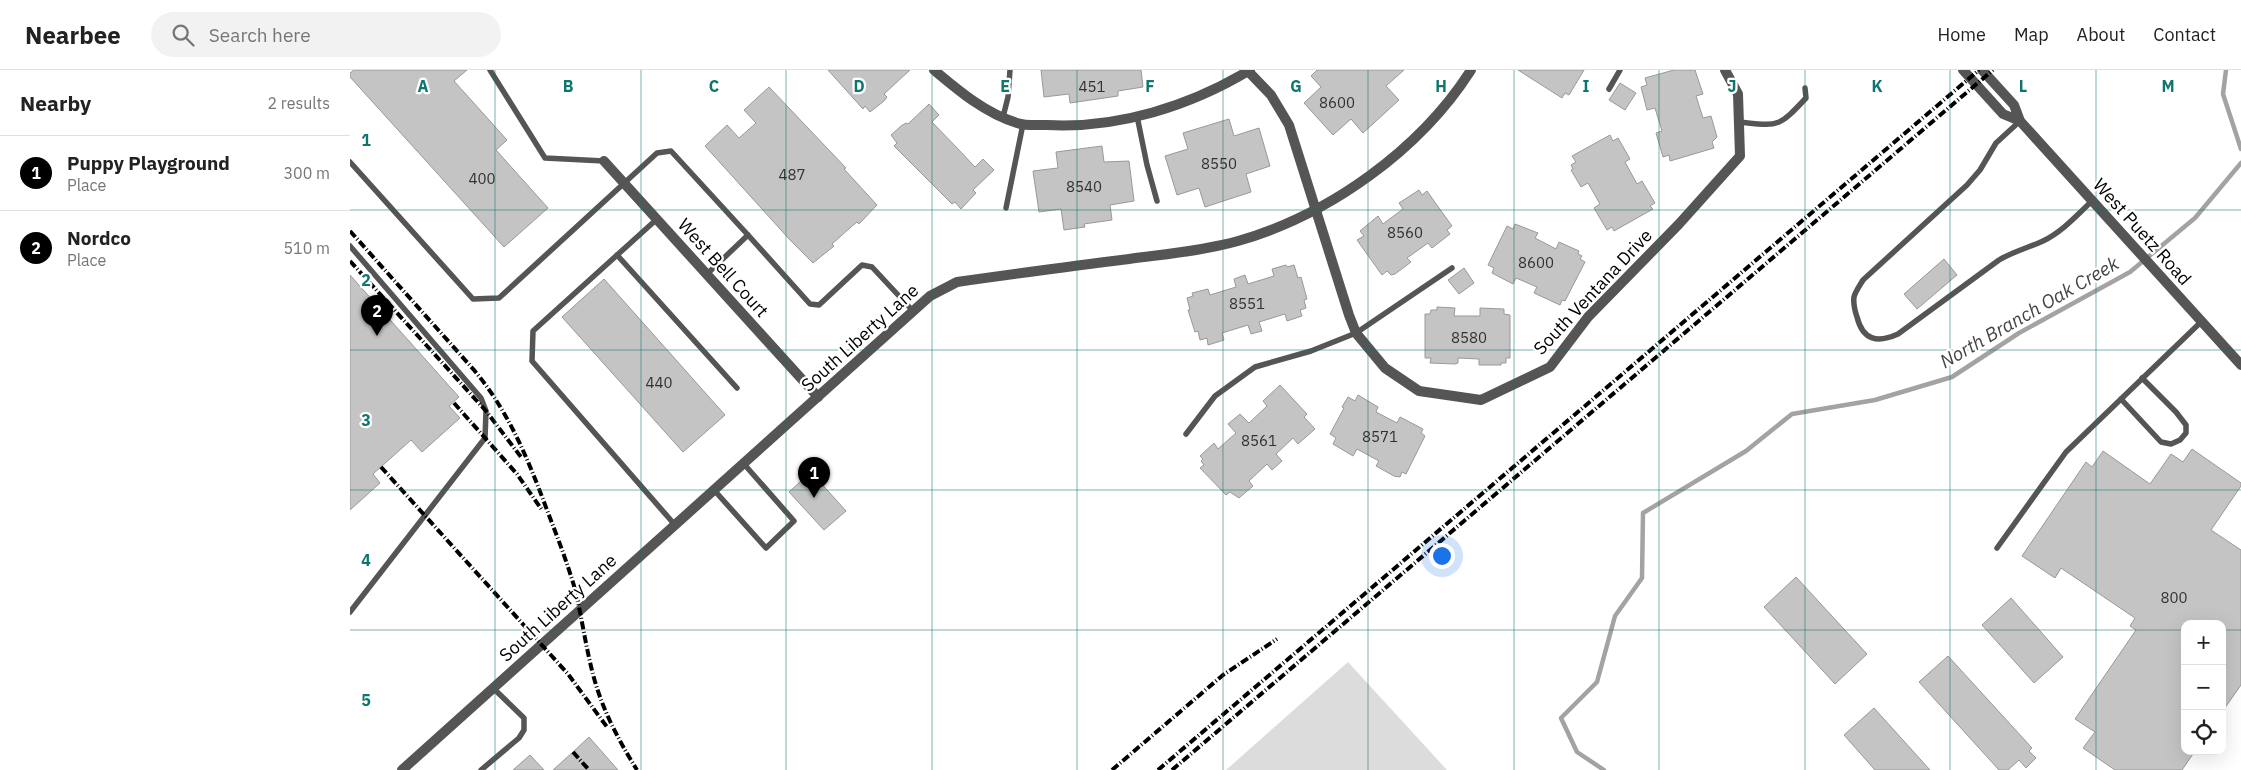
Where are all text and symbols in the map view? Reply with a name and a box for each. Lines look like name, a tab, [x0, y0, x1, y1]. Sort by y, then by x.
search box	[151, 12, 501, 57]
text: Nearbee	[25, 19, 121, 51]
icon: search	[169, 21, 197, 49]
text: Search here	[209, 23, 311, 47]
text: Home	[1938, 23, 1986, 46]
text: Map	[2014, 23, 2049, 46]
text: About	[2077, 23, 2125, 46]
text: Contact	[2153, 23, 2216, 46]
text: A	[418, 76, 429, 96]
text: B	[563, 76, 574, 96]
text: C	[709, 76, 719, 96]
text: D	[853, 76, 865, 96]
text: E	[1000, 76, 1010, 96]
text: F	[1145, 76, 1155, 96]
text: G	[1290, 76, 1302, 96]
text: H	[1435, 76, 1447, 96]
text: I	[1583, 76, 1590, 96]
text: J	[1728, 76, 1736, 96]
text: K	[1871, 76, 1883, 96]
text: L	[2019, 76, 2027, 96]
text: M	[2161, 76, 2175, 96]
house number: 451	[1078, 77, 1106, 96]
text: Nearby	[20, 89, 91, 117]
text: 2 results	[267, 93, 330, 113]
house number: 8600	[1319, 93, 1355, 112]
text: 1	[361, 130, 371, 150]
text: Puppy Playground	[67, 151, 230, 175]
house number: 8550	[1201, 154, 1237, 173]
text: 1	[31, 163, 41, 183]
text: 300 m	[283, 163, 330, 183]
house number: 487	[778, 165, 806, 184]
house number: 400	[468, 169, 496, 188]
street label: West Puetz Road	[2088, 173, 2196, 290]
text: Place	[67, 175, 106, 195]
house number: 8540	[1066, 177, 1102, 196]
street label: West Bell Court	[673, 214, 774, 322]
house number: 8560	[1387, 223, 1423, 242]
street label: South Ventana Drive	[1528, 224, 1657, 359]
text: Nordco	[67, 226, 131, 250]
text: 2	[31, 238, 41, 258]
text: 510 m	[283, 238, 330, 258]
text: Place	[67, 250, 106, 270]
water label: North Branch Oak Creek	[1935, 250, 2124, 373]
house number: 8600	[1518, 253, 1554, 272]
text: 2	[361, 270, 371, 290]
street label: South Liberty Lane	[796, 279, 923, 396]
house number: 8551	[1229, 294, 1265, 313]
pin: 2	[361, 295, 393, 336]
house number: 8580	[1451, 328, 1487, 347]
house number: 440	[645, 373, 673, 392]
text: 3	[361, 410, 371, 430]
house number: 8571	[1362, 427, 1398, 446]
house number: 8561	[1241, 431, 1277, 450]
pin: 1	[798, 457, 830, 498]
your location	[1429, 543, 1455, 569]
street label: South Liberty Lane	[494, 549, 621, 666]
text: 4	[361, 550, 371, 570]
house number: 800	[2160, 588, 2188, 607]
map controls	[2181, 620, 2226, 755]
button: +	[2181, 620, 2226, 665]
button: −	[2181, 665, 2226, 710]
text: 5	[361, 690, 371, 710]
button: locate	[2181, 710, 2226, 755]

